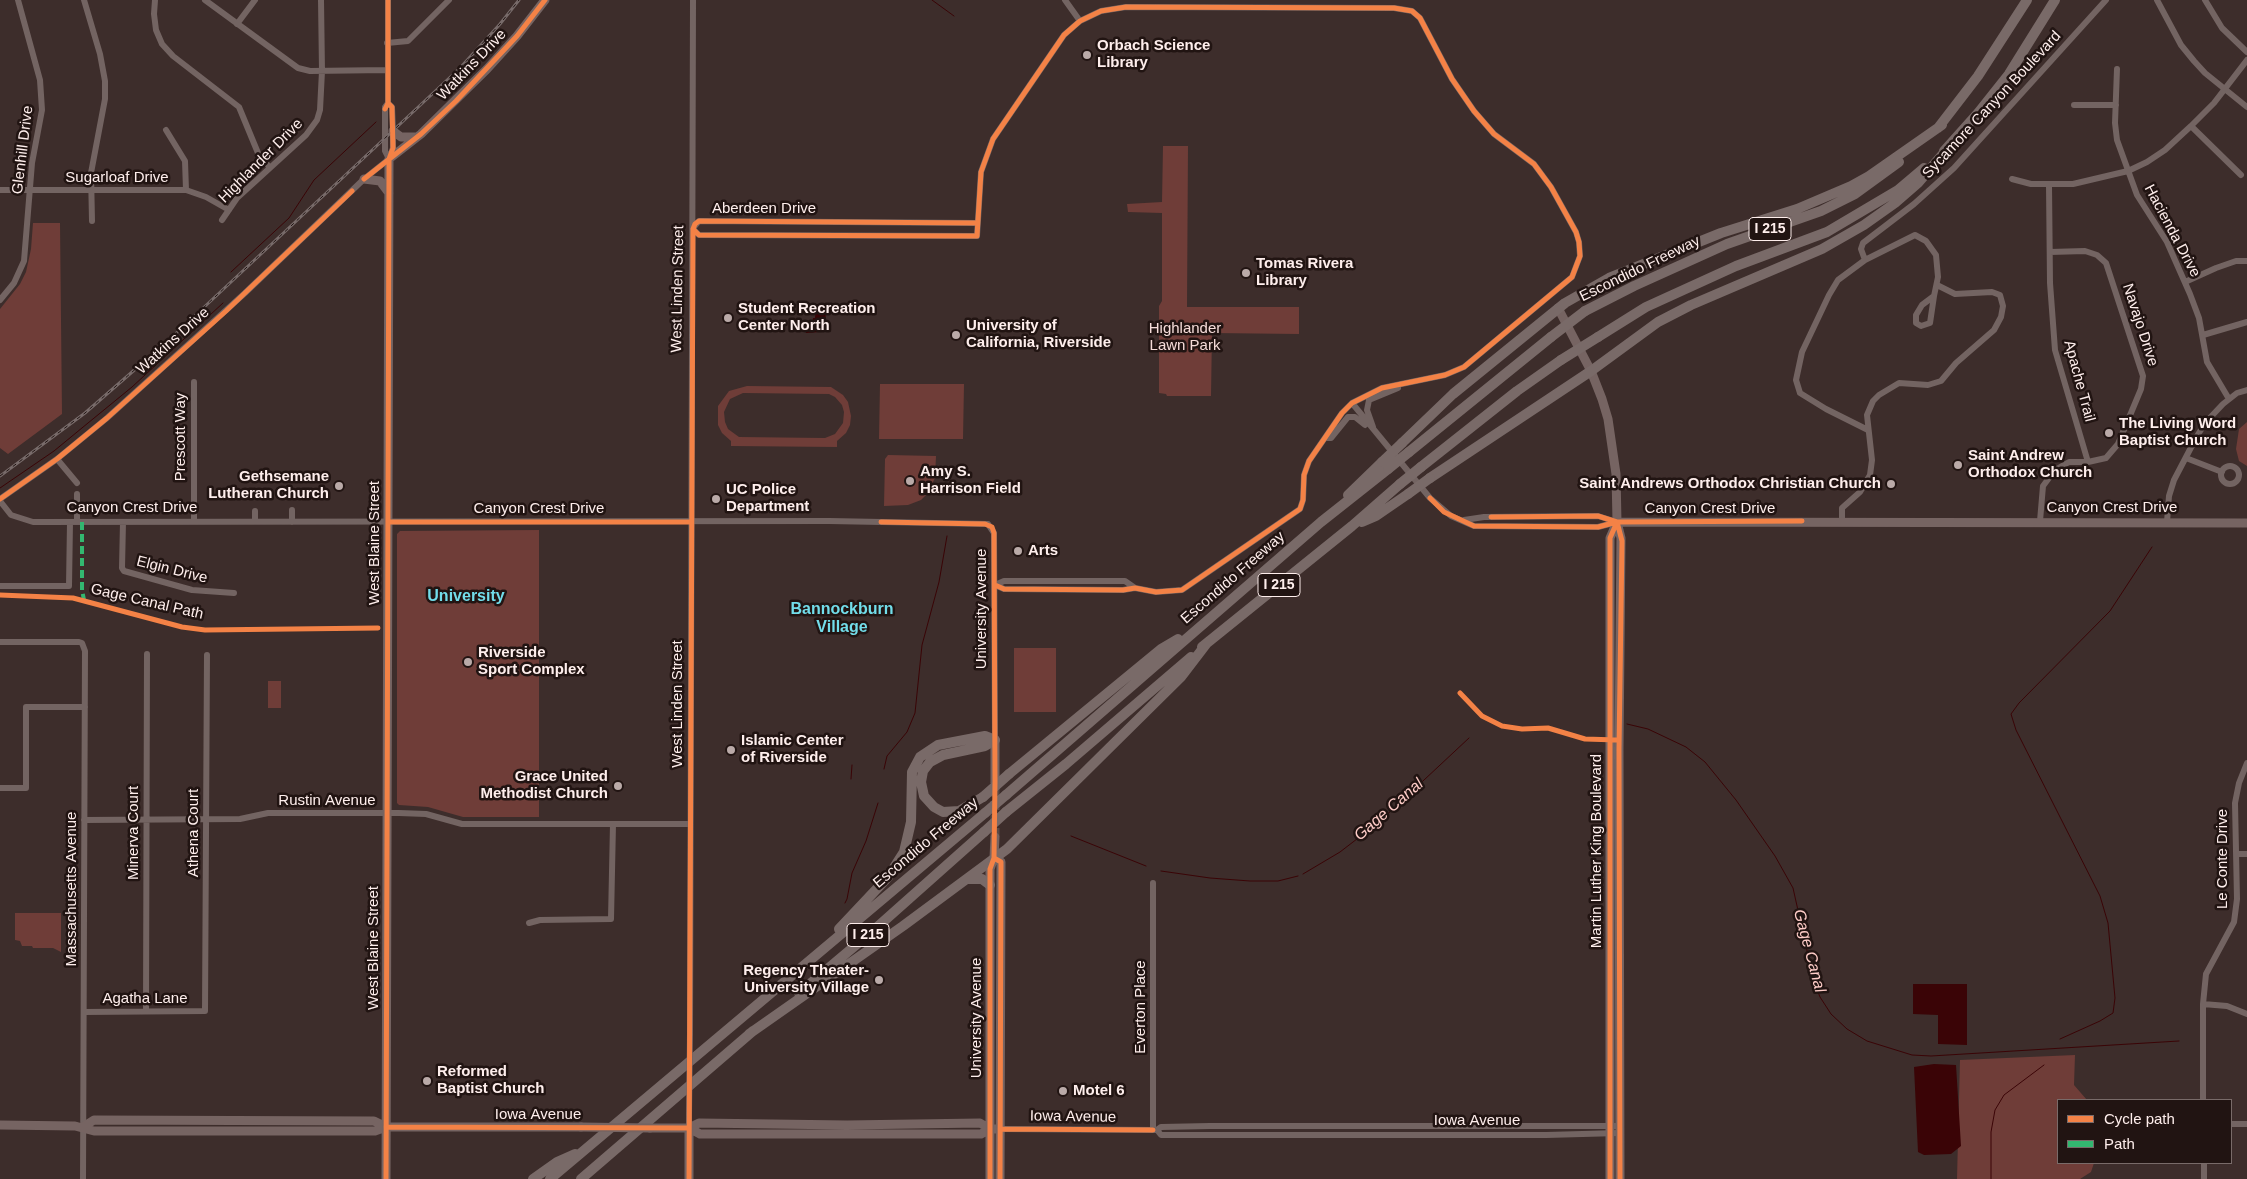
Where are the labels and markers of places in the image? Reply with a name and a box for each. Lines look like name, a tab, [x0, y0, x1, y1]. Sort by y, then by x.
place label: Orbach Science Library	[1097, 37, 1210, 72]
marker: Orbach Science Library	[1081, 49, 1093, 61]
place label: Tomas Rivera Library	[1256, 255, 1353, 290]
marker: Tomas Rivera Library	[1240, 267, 1252, 279]
place label: Student Recreation Center North	[738, 300, 876, 335]
marker: Student Recreation Center North	[722, 312, 734, 324]
place label: University of California, Riverside	[966, 317, 1111, 352]
marker: University of California, Riverside	[950, 329, 962, 341]
place label: The Living Word Baptist Church	[2119, 415, 2236, 450]
marker: The Living Word Baptist Church	[2103, 427, 2115, 439]
place label: Saint Andrew Orthodox Church	[1968, 447, 2092, 482]
marker: Saint Andrew Orthodox Church	[1952, 459, 1964, 471]
place label: Amy S. Harrison Field	[920, 463, 1021, 498]
place label: Gethsemane Lutheran Church	[208, 468, 329, 503]
marker: Amy S. Harrison Field	[904, 475, 916, 487]
place label: Saint Andrews Orthodox Christian Church	[1579, 475, 1881, 493]
marker: Saint Andrews Orthodox Christian Church	[1885, 478, 1897, 490]
marker: Gethsemane Lutheran Church	[333, 480, 345, 492]
place label: UC Police Department	[726, 481, 809, 516]
marker: UC Police Department	[710, 493, 722, 505]
place label: Arts	[1028, 542, 1058, 560]
marker: Arts	[1012, 545, 1024, 557]
place label: Riverside Sport Complex	[478, 644, 585, 679]
marker: Riverside Sport Complex	[462, 656, 474, 668]
place label: Islamic Center of Riverside	[741, 732, 844, 767]
marker: Islamic Center of Riverside	[725, 744, 737, 756]
place label: Grace United Methodist Church	[481, 768, 608, 803]
marker: Grace United Methodist Church	[612, 780, 624, 792]
place label: Regency Theater- University Village	[743, 962, 869, 997]
marker: Regency Theater- University Village	[873, 974, 885, 986]
place label: Reformed Baptist Church	[437, 1063, 545, 1098]
marker: Reformed Baptist Church	[421, 1075, 433, 1087]
place label: Motel 6	[1073, 1082, 1125, 1100]
marker: Motel 6	[1057, 1085, 1069, 1097]

